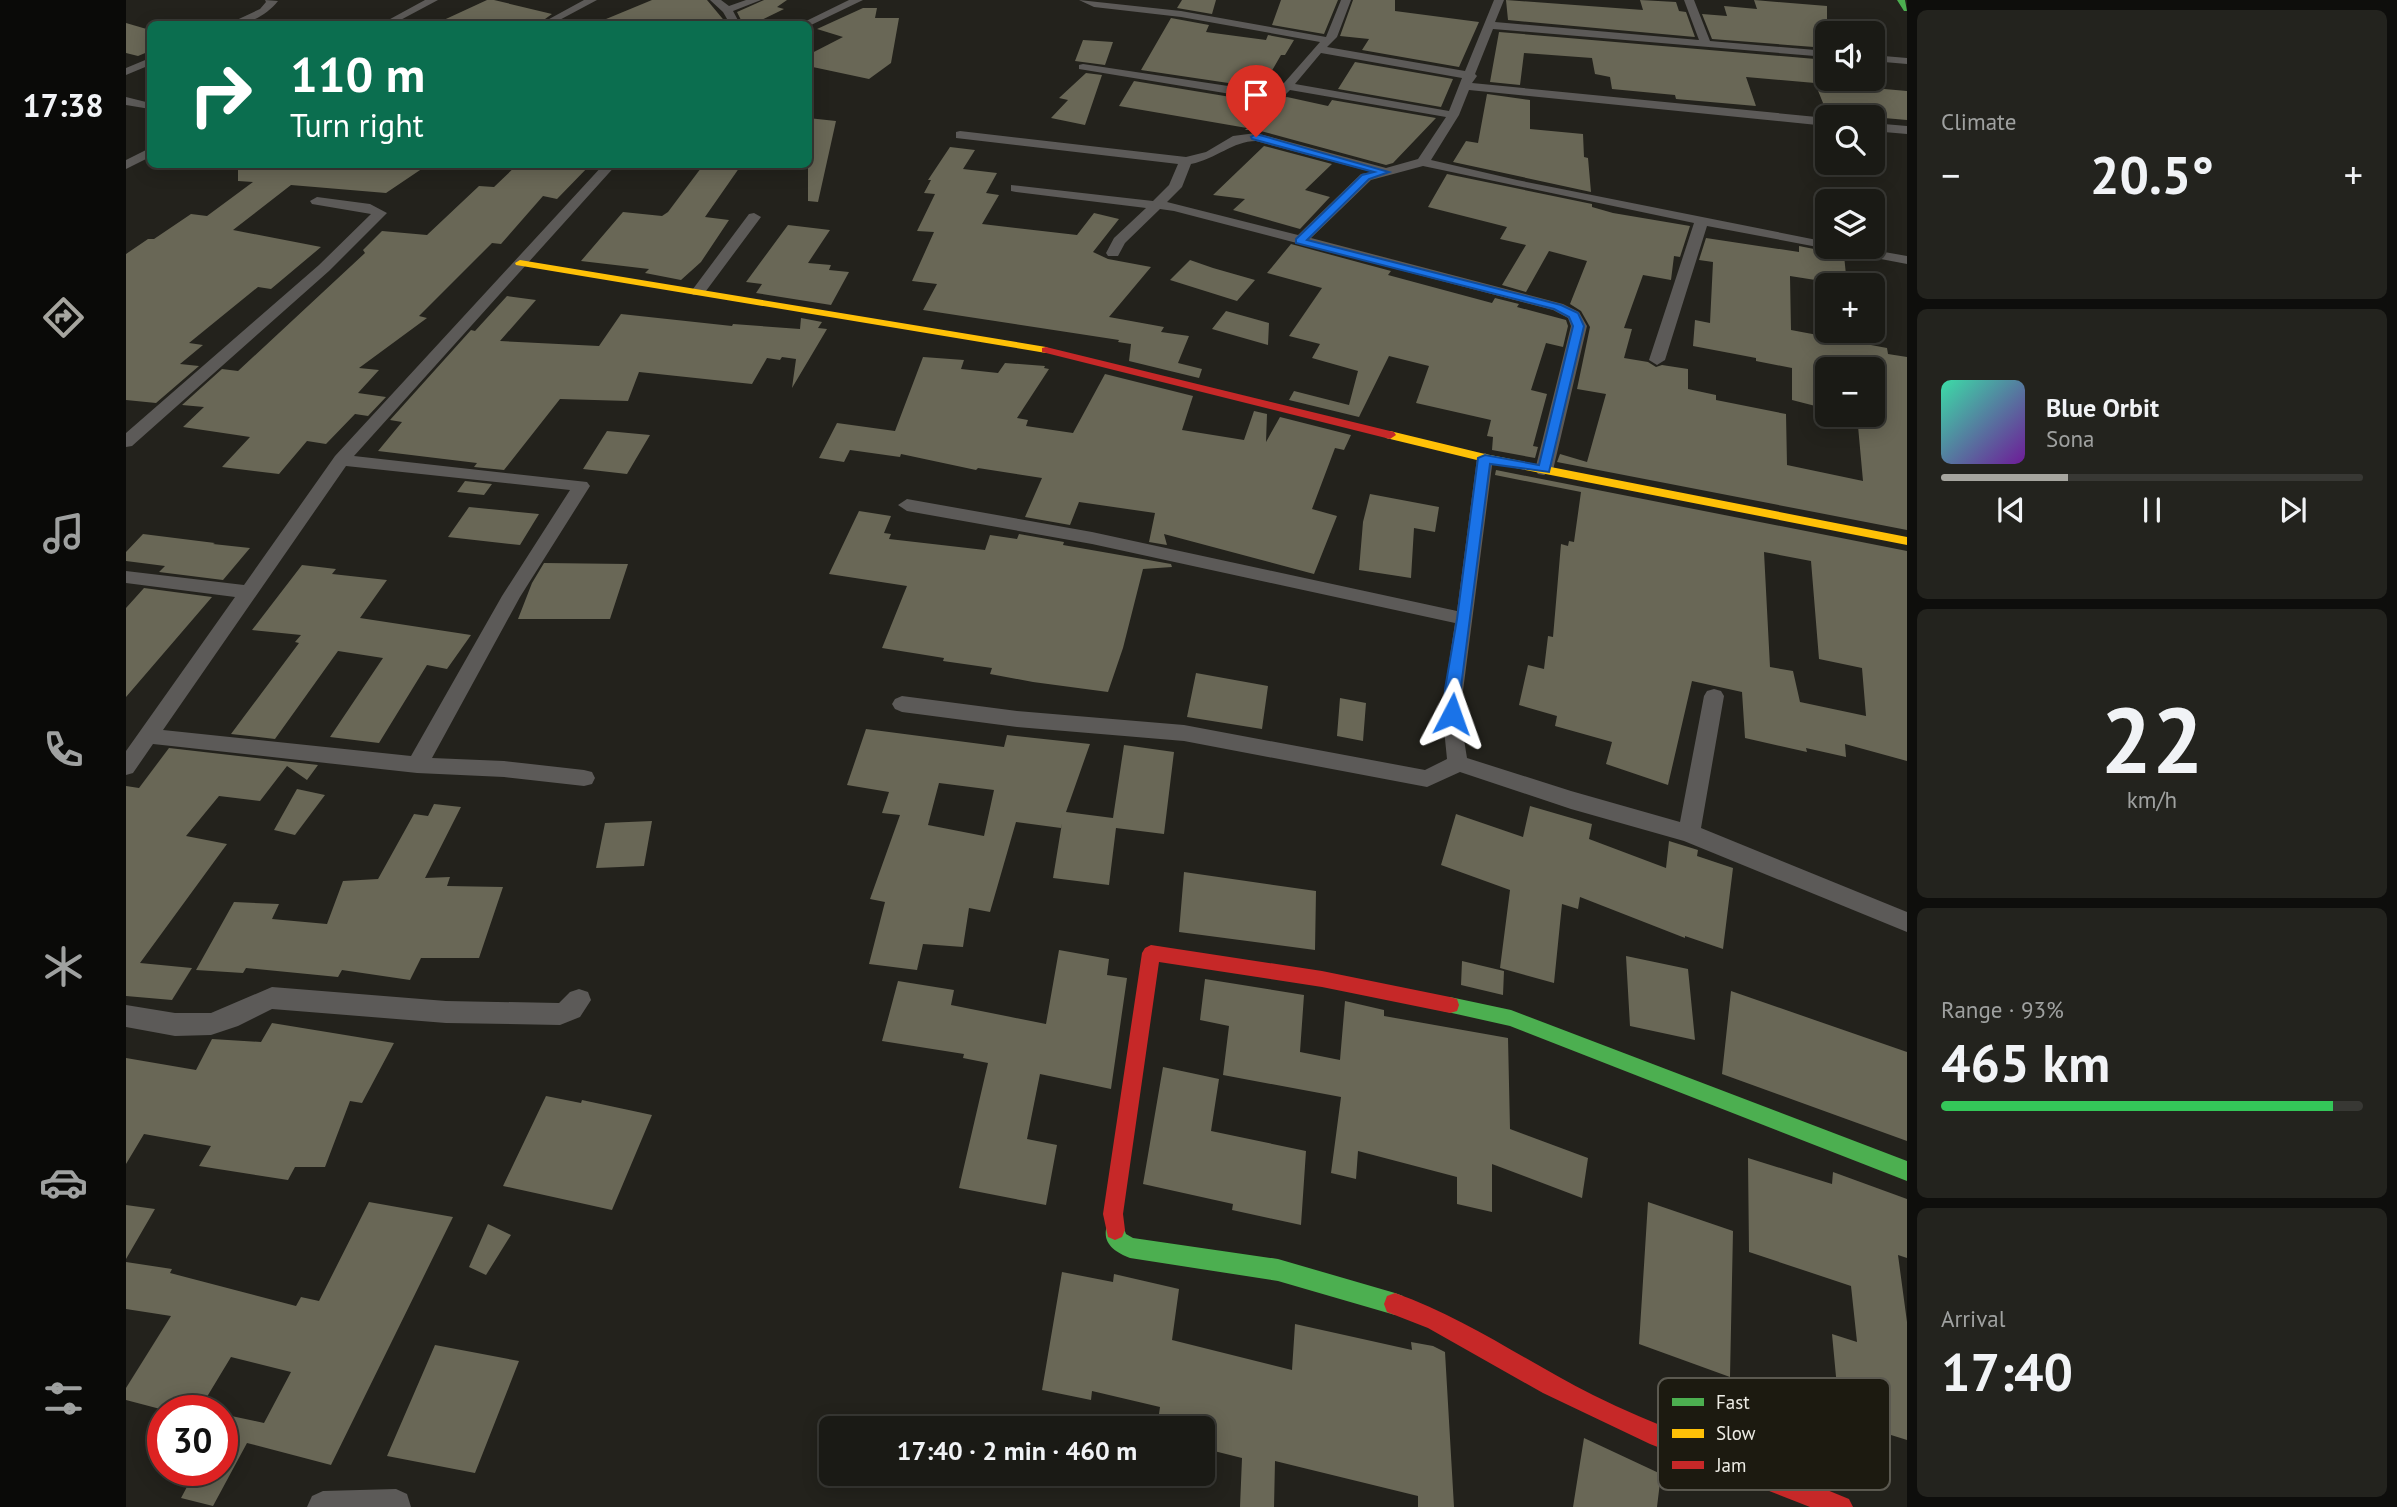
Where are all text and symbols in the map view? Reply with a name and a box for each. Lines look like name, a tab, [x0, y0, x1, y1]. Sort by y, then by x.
map controls	[1815, 21, 1885, 427]
button: sound	[1815, 21, 1885, 91]
text: 110 m	[290, 42, 425, 106]
icon: right	[175, 49, 266, 140]
pin	[1226, 65, 1286, 137]
icon: arrive	[1237, 76, 1275, 114]
text: 17:38	[22, 84, 104, 126]
text: Turn right	[290, 104, 424, 146]
button: search	[1815, 105, 1885, 175]
text: Climate	[1941, 107, 2016, 136]
text: 20.5°	[2090, 141, 2214, 208]
text: −	[1941, 150, 1960, 199]
text: +	[2344, 150, 2363, 199]
button: layers	[1815, 189, 1885, 259]
button: +	[1815, 273, 1885, 343]
icon: directions	[39, 293, 88, 342]
button: −	[1815, 357, 1885, 427]
text: Blue Orbit	[2046, 391, 2159, 424]
text: Sona	[2046, 424, 2095, 453]
icon: previous	[1992, 491, 2030, 529]
icon: pause	[2133, 491, 2171, 529]
icon: next	[2274, 491, 2312, 529]
icon: music	[39, 509, 88, 558]
position arrow	[1415, 677, 1489, 751]
text: 22	[2100, 680, 2204, 798]
icon: phone	[39, 725, 88, 774]
text: km/h	[2127, 785, 2177, 814]
icon: climate	[39, 942, 88, 991]
text: Range · 93%	[1941, 995, 2064, 1024]
text: 465 km	[1941, 1029, 2110, 1096]
icon: car	[39, 1158, 88, 1207]
text: Arrival	[1941, 1304, 2005, 1333]
text: 17:40	[1941, 1338, 2073, 1405]
icon: filters	[39, 1374, 88, 1423]
legend	[1658, 1378, 1890, 1490]
text: Fast	[1716, 1390, 1750, 1414]
speed limit sign: 30	[147, 1395, 238, 1486]
text: Slow	[1716, 1421, 1756, 1445]
text: 17:40 · 2 min · 460 m	[897, 1434, 1137, 1467]
text: Jam	[1715, 1453, 1746, 1477]

